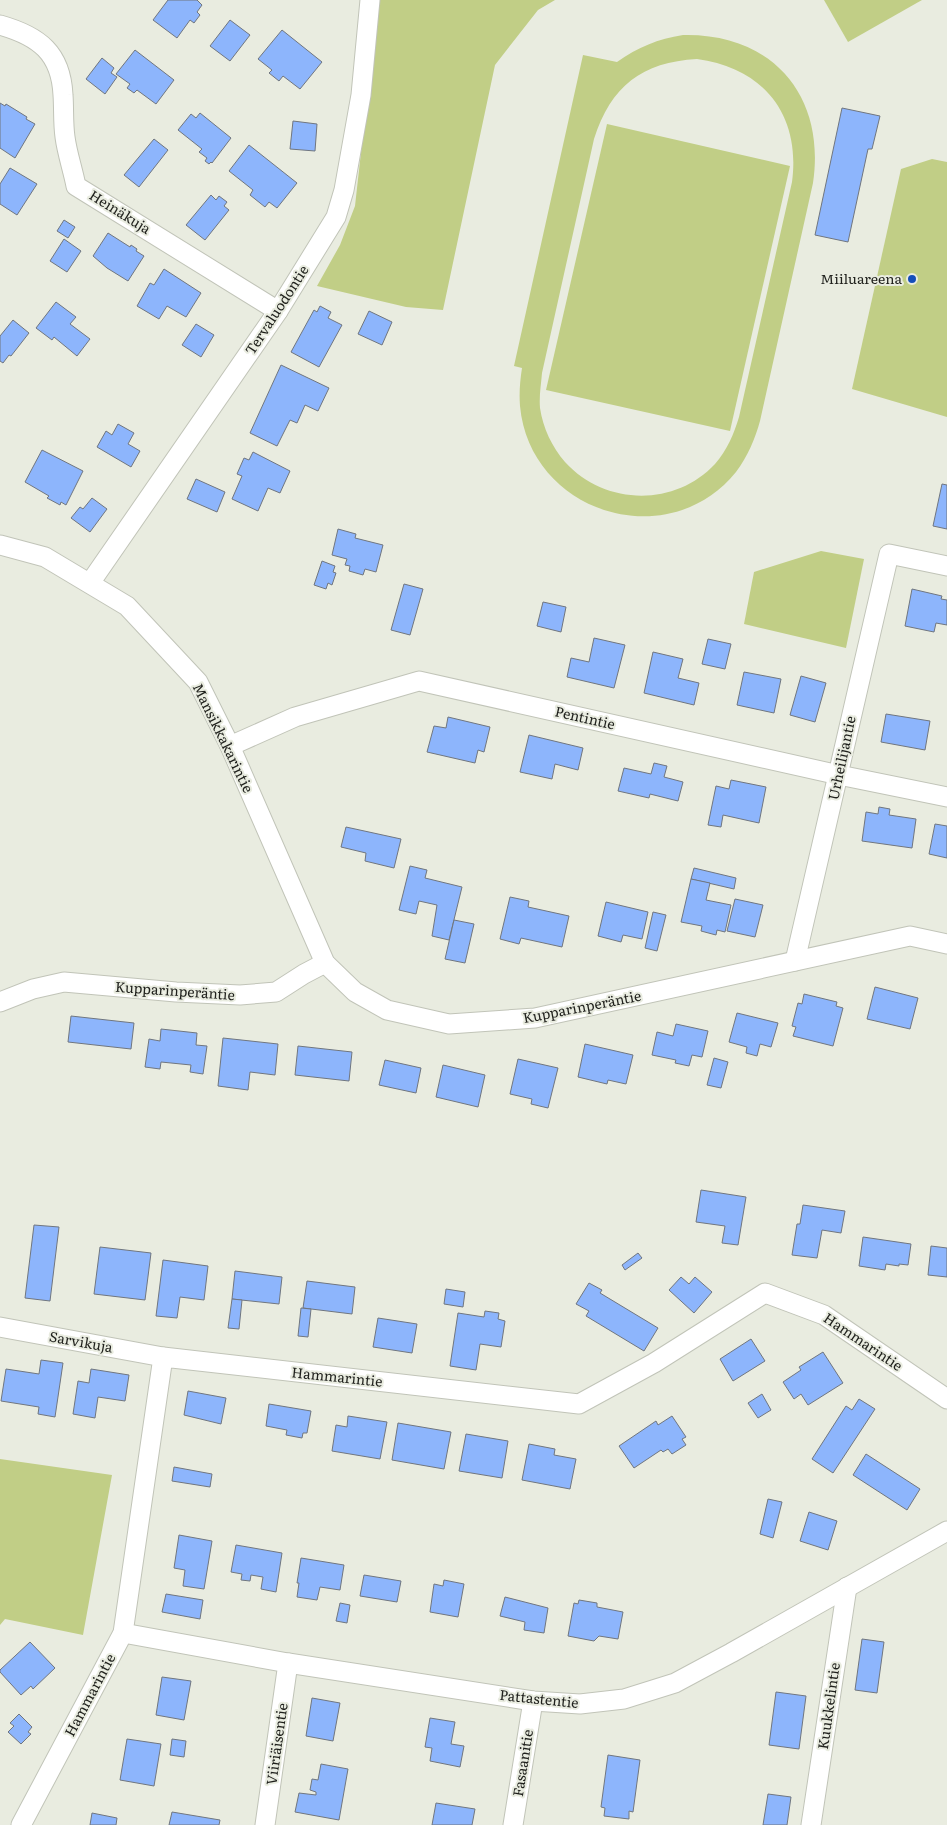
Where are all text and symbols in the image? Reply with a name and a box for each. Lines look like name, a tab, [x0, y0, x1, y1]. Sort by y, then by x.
street label: Heinäkuja	[86, 184, 156, 238]
street label: Tervaluodontie	[240, 261, 313, 358]
place label: Miiluareena	[820, 268, 902, 288]
marker: Miiluareena	[906, 273, 918, 285]
street label: Mansikkakarintie	[189, 679, 259, 796]
street label: Pentintie	[553, 700, 617, 734]
street label: Urheilijantie	[822, 714, 860, 802]
street label: Kupparinperäntie	[115, 976, 236, 1004]
street label: Kupparinperäntie	[521, 985, 643, 1027]
street label: Hammarintie	[820, 1307, 907, 1375]
street label: Sarvikuja	[48, 1326, 115, 1357]
street label: Hammarintie	[291, 1361, 384, 1391]
street label: Hammarintie	[59, 1650, 119, 1740]
street label: Kuukkelintie	[812, 1661, 844, 1751]
street label: Pattastentie	[499, 1684, 580, 1712]
street label: Viiriäisentie	[260, 1701, 292, 1786]
street label: Fasaanitie	[507, 1728, 537, 1798]

